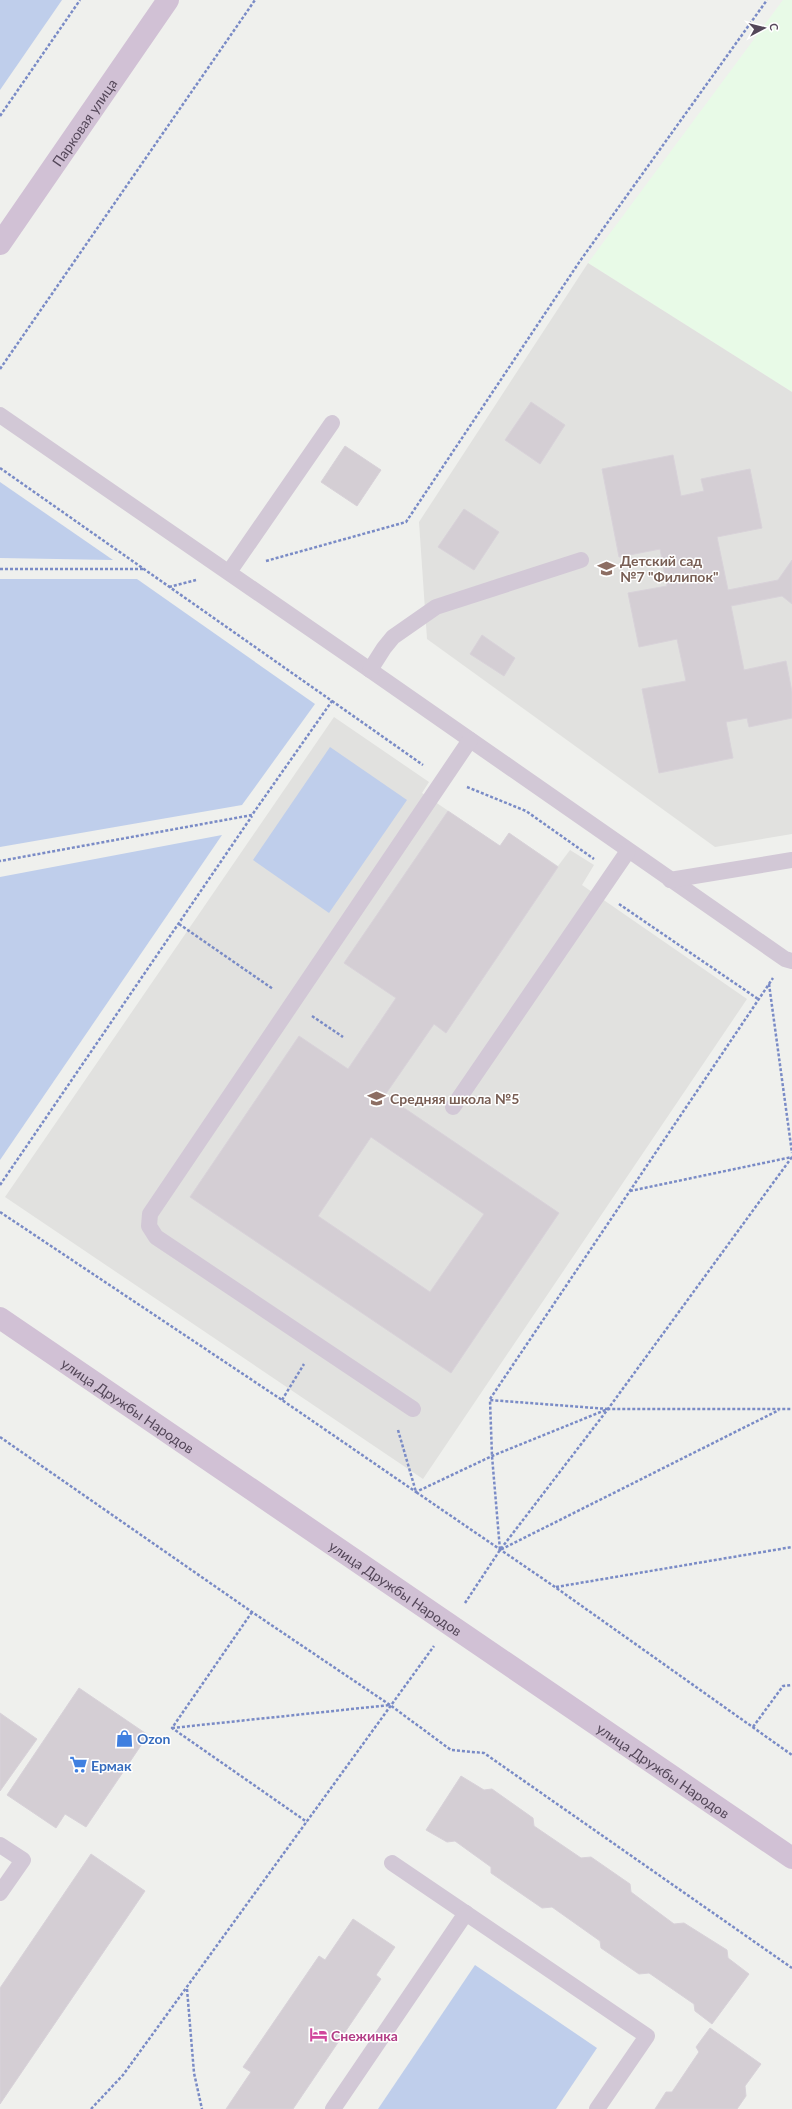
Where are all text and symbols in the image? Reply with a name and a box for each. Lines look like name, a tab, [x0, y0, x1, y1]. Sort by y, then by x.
north arrow	[744, 8, 784, 48]
text: С	[768, 22, 781, 32]
street label: Парковая улица	[48, 75, 120, 169]
place label: Детский сад №7 "Филипок"	[620, 552, 719, 585]
school or university icon: Детский сад №7 "Филипок"	[597, 558, 617, 578]
school or university icon: Средняя школа №5	[367, 1088, 387, 1108]
place label: Средняя школа №5	[390, 1090, 519, 1107]
street label: улица Дружбы Народов	[58, 1354, 198, 1457]
street label: улица Дружбы Народов	[326, 1537, 465, 1639]
street label: улица Дружбы Народов	[594, 1719, 733, 1822]
shop icon: Ozon	[114, 1728, 134, 1748]
place label: Ozon	[137, 1730, 171, 1747]
supermarket icon: Ермак	[68, 1755, 88, 1775]
place label: Ермак	[91, 1757, 132, 1774]
hotel icon: Снежинка	[308, 2025, 328, 2045]
place label: Снежинка	[331, 2027, 398, 2044]

